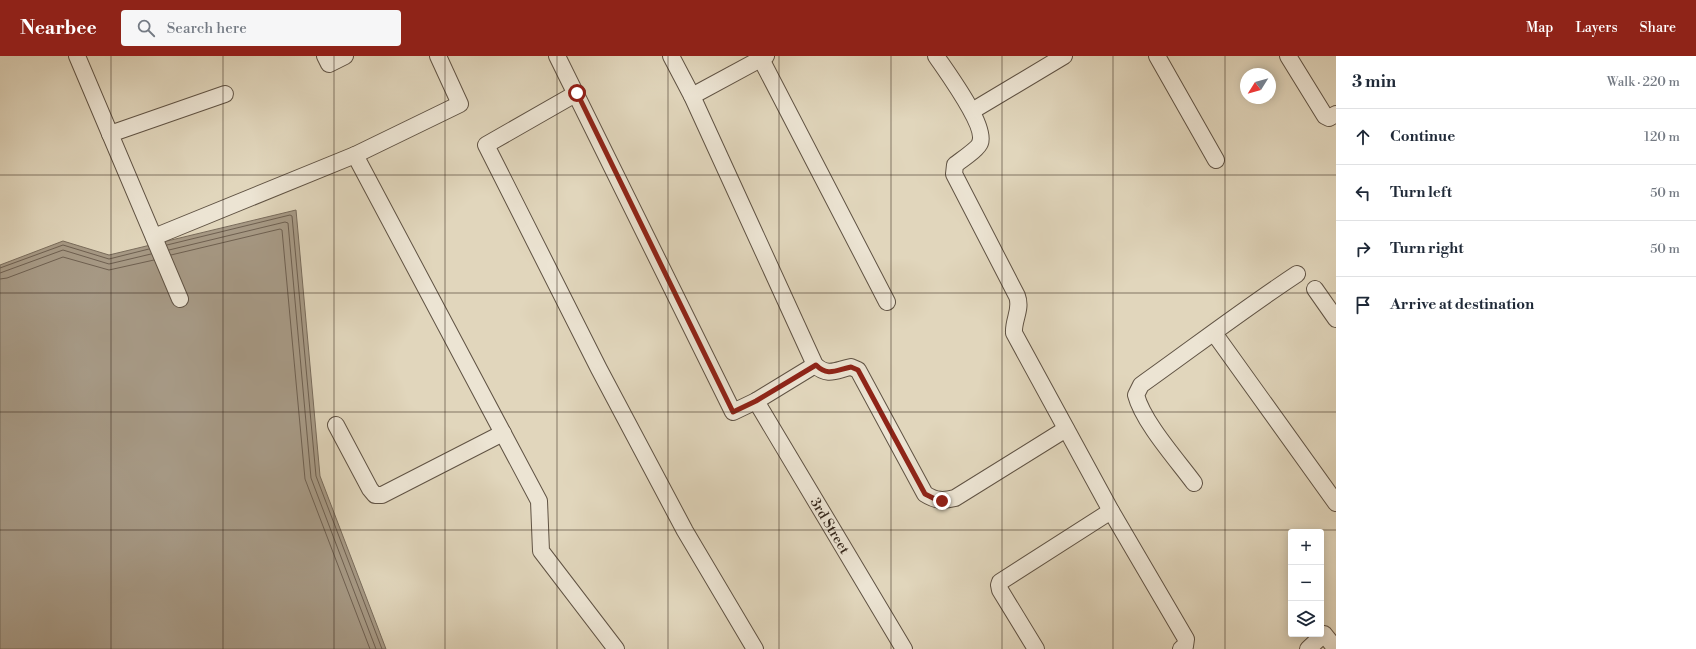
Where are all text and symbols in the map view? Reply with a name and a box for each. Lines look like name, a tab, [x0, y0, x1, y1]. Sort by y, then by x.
search box	[121, 10, 401, 46]
text: Nearbee	[20, 16, 97, 40]
icon: search	[135, 17, 157, 39]
text: Search here	[167, 19, 247, 38]
text: Map	[1526, 19, 1553, 37]
text: Layers	[1575, 19, 1618, 37]
text: Share	[1640, 19, 1676, 37]
north arrow	[1240, 68, 1276, 104]
text: 3 min	[1352, 71, 1396, 93]
text: Walk · 220 m	[1607, 74, 1680, 90]
route start	[568, 84, 586, 102]
icon: ahead	[1352, 126, 1374, 148]
text: Continue	[1390, 127, 1455, 146]
text: 120 m	[1644, 129, 1680, 145]
icon: left	[1352, 182, 1374, 204]
text: Turn left	[1390, 183, 1452, 202]
text: 50 m	[1650, 185, 1680, 201]
icon: right	[1352, 238, 1374, 260]
text: Turn right	[1390, 239, 1464, 258]
text: 50 m	[1650, 241, 1680, 257]
icon: arrive	[1352, 294, 1374, 316]
text: Arrive at destination	[1390, 295, 1534, 314]
route end	[933, 492, 951, 510]
street label: 3rd Street	[806, 495, 853, 558]
map controls	[1288, 529, 1324, 637]
button: +	[1288, 529, 1324, 565]
button: −	[1288, 565, 1324, 601]
button: layers	[1288, 601, 1324, 637]

